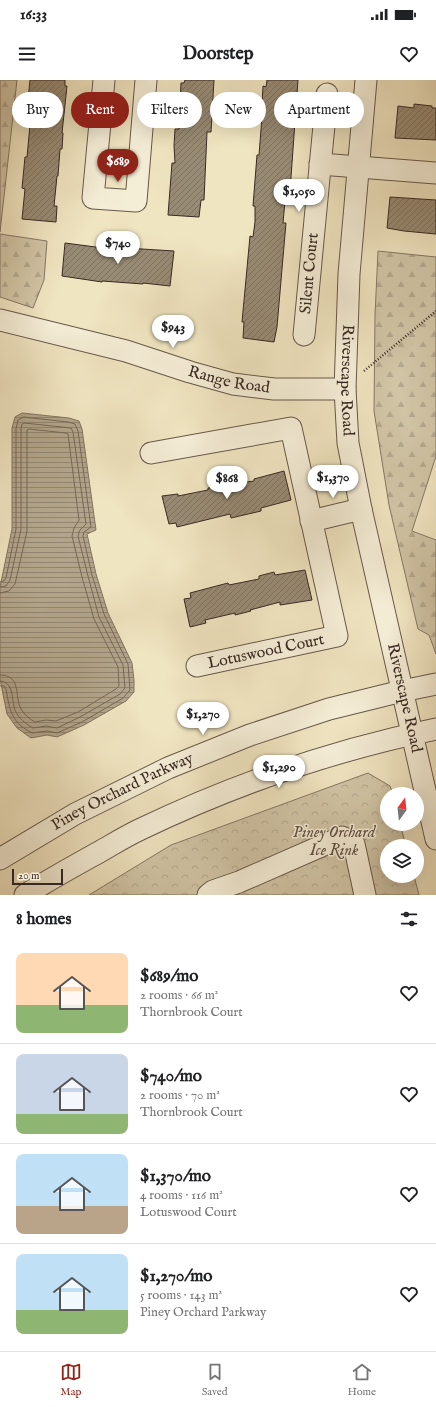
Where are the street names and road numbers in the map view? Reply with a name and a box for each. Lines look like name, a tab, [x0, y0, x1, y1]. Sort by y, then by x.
street label: Silent Court	[296, 231, 324, 315]
street label: Riverscape Road	[335, 324, 358, 437]
street label: Range Road	[186, 362, 271, 398]
street label: Lotuswood Court	[206, 630, 327, 674]
street label: Riverscape Road	[382, 641, 426, 755]
street label: Piney Orchard Parkway	[48, 749, 197, 836]

